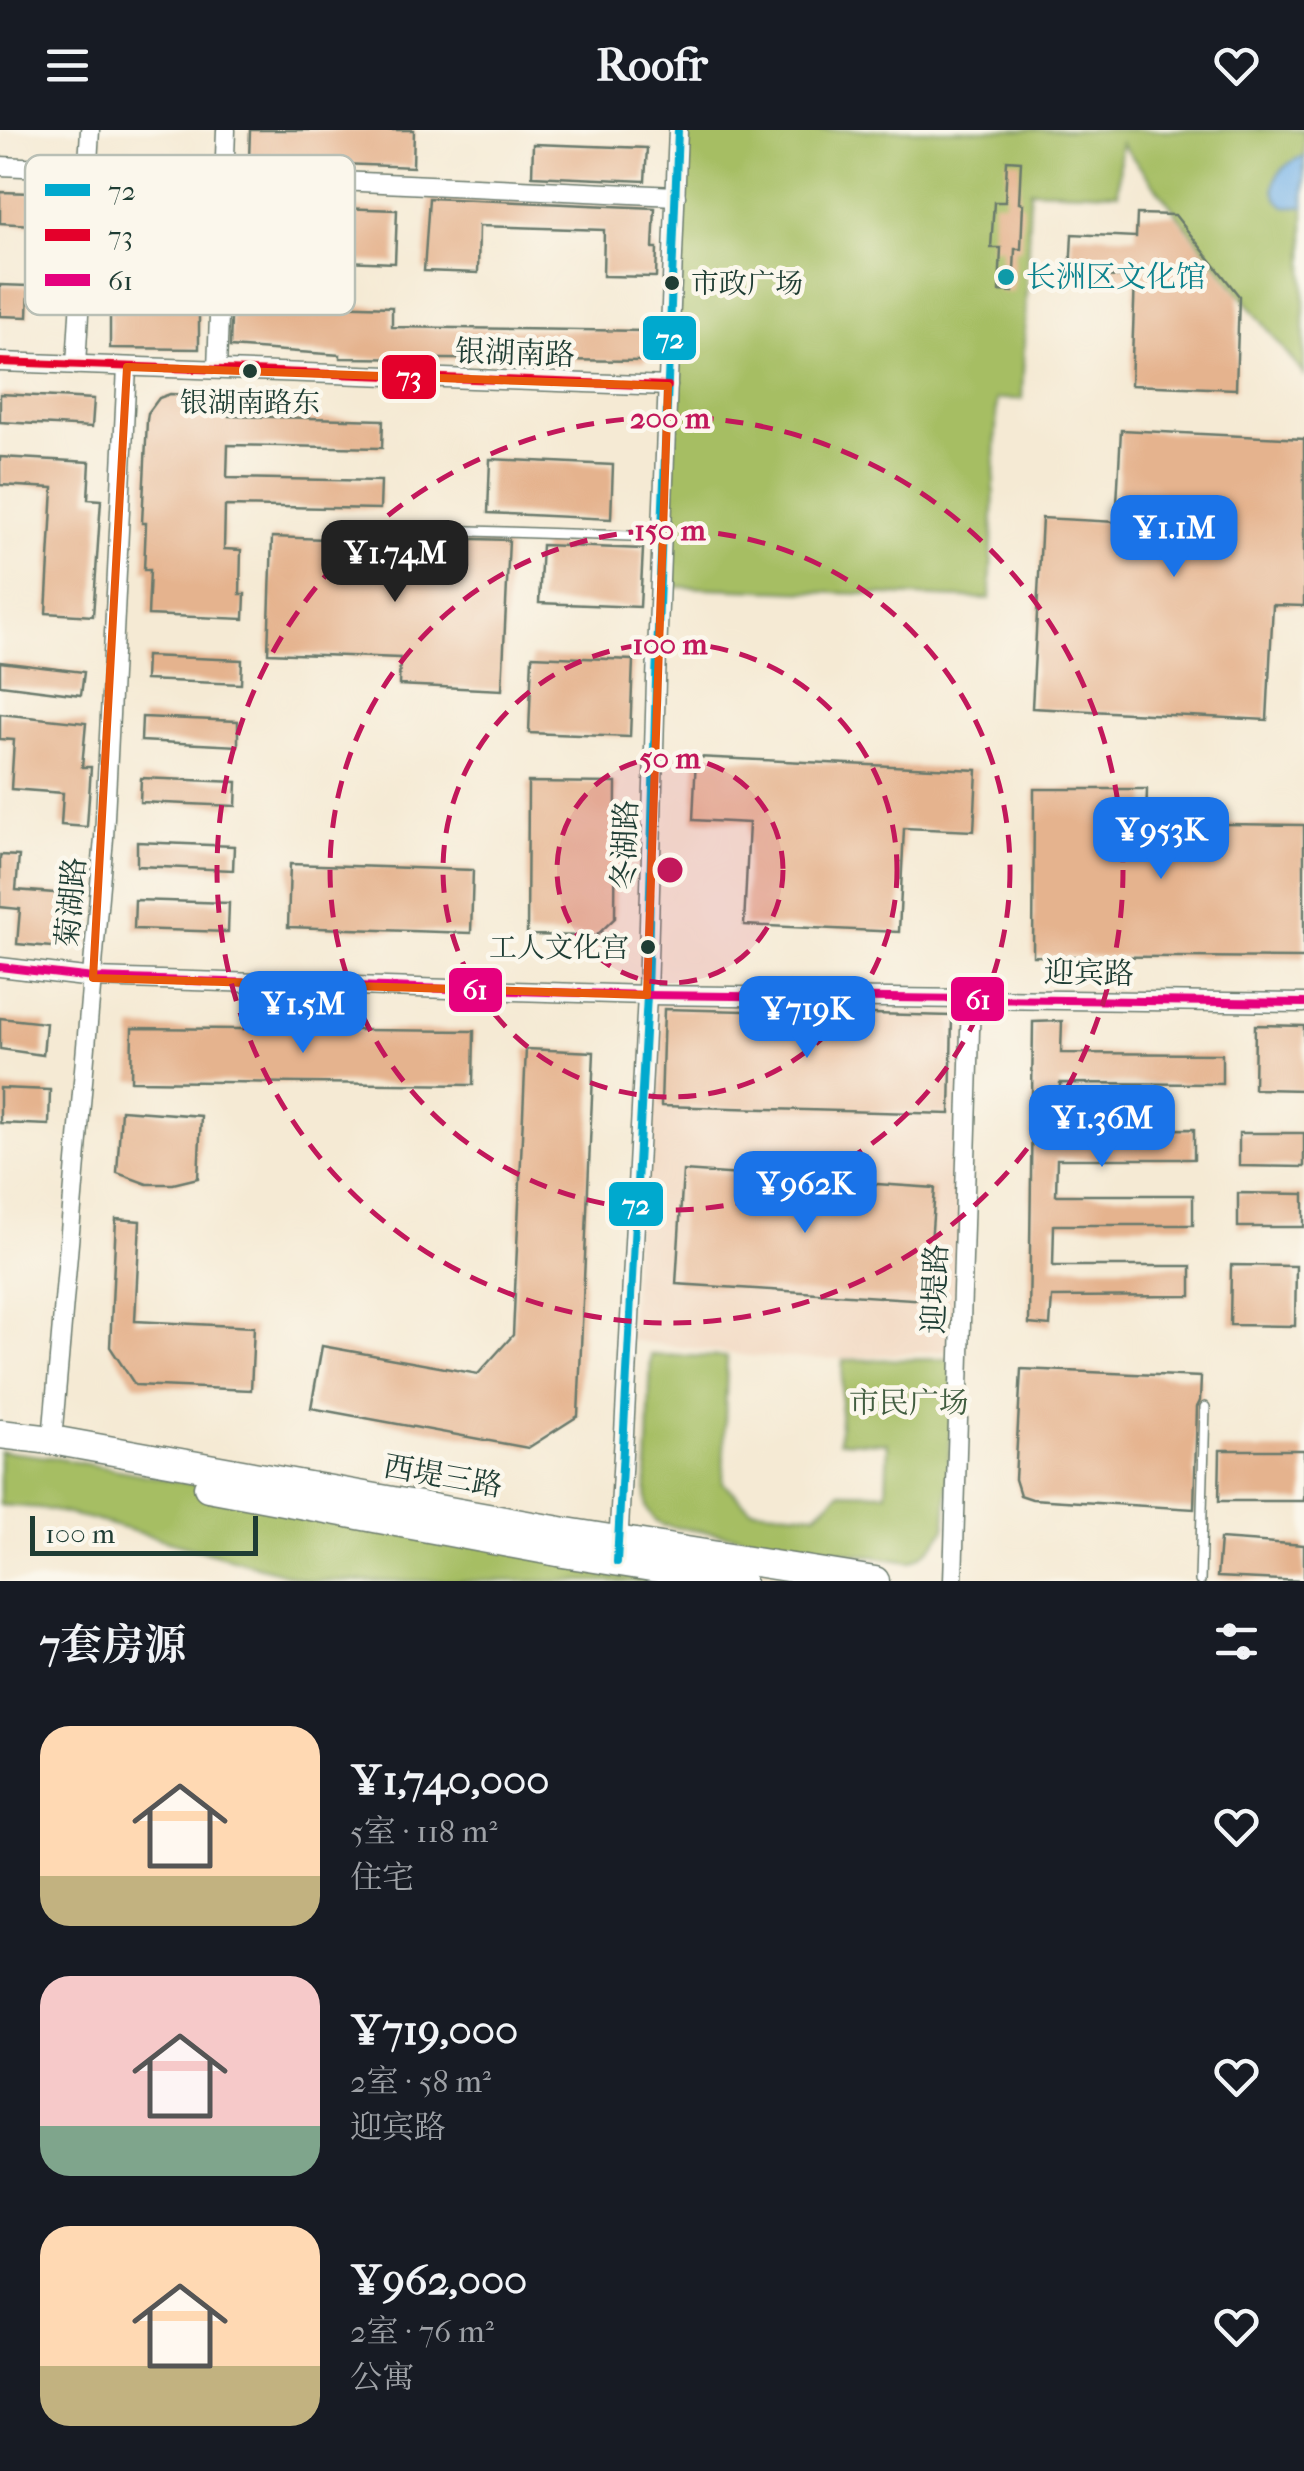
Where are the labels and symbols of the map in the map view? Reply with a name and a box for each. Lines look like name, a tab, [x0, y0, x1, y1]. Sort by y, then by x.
legend	[25, 155, 355, 315]
text: 72	[108, 174, 136, 207]
text: 73	[108, 219, 133, 252]
place label: 长洲区文化馆	[1026, 260, 1206, 295]
text: 61	[108, 264, 133, 297]
marker: 长洲区文化馆	[995, 266, 1017, 288]
place label: 市政广场	[691, 267, 803, 300]
marker: 市政广场	[662, 273, 682, 293]
line badge: 72	[641, 314, 698, 362]
text: 72	[655, 322, 684, 355]
street label: 银湖南路	[454, 334, 576, 373]
line badge: 73	[380, 353, 438, 401]
text: 73	[396, 360, 422, 393]
marker: 银湖南路东	[240, 361, 260, 381]
place label: 银湖南路东	[180, 386, 320, 419]
text: 200 m	[630, 401, 711, 436]
pin: ¥1.1M	[1104, 495, 1244, 580]
text: 150 m	[634, 513, 707, 548]
pin: ¥1.74M	[314, 520, 476, 605]
text: 100 m	[632, 627, 709, 662]
text: 50 m	[640, 741, 701, 776]
pin: ¥953K	[1091, 797, 1231, 882]
street label: 冬湖路	[606, 799, 645, 891]
centre of rings	[652, 852, 688, 888]
street label: 菊湖路	[50, 856, 93, 948]
place label: 工人文化宫	[489, 931, 629, 964]
marker: 工人文化宫	[638, 937, 658, 957]
street label: 迎宾路	[1044, 955, 1134, 992]
line badge: 61	[447, 966, 504, 1014]
pin: ¥1.5M	[233, 971, 373, 1056]
text: 61	[462, 973, 488, 1006]
line badge: 61	[949, 975, 1006, 1023]
pin: ¥719K	[737, 976, 877, 1061]
text: 61	[965, 983, 991, 1016]
pin: ¥1.36M	[1021, 1085, 1183, 1170]
pin: ¥962K	[735, 1151, 875, 1236]
line badge: 72	[607, 1180, 665, 1228]
text: 72	[621, 1188, 650, 1221]
street label: 迎堤路	[916, 1243, 955, 1335]
park label: 市民广场	[849, 1386, 969, 1421]
street label: 西堤三路	[381, 1449, 505, 1504]
scale bar	[30, 1511, 258, 1556]

